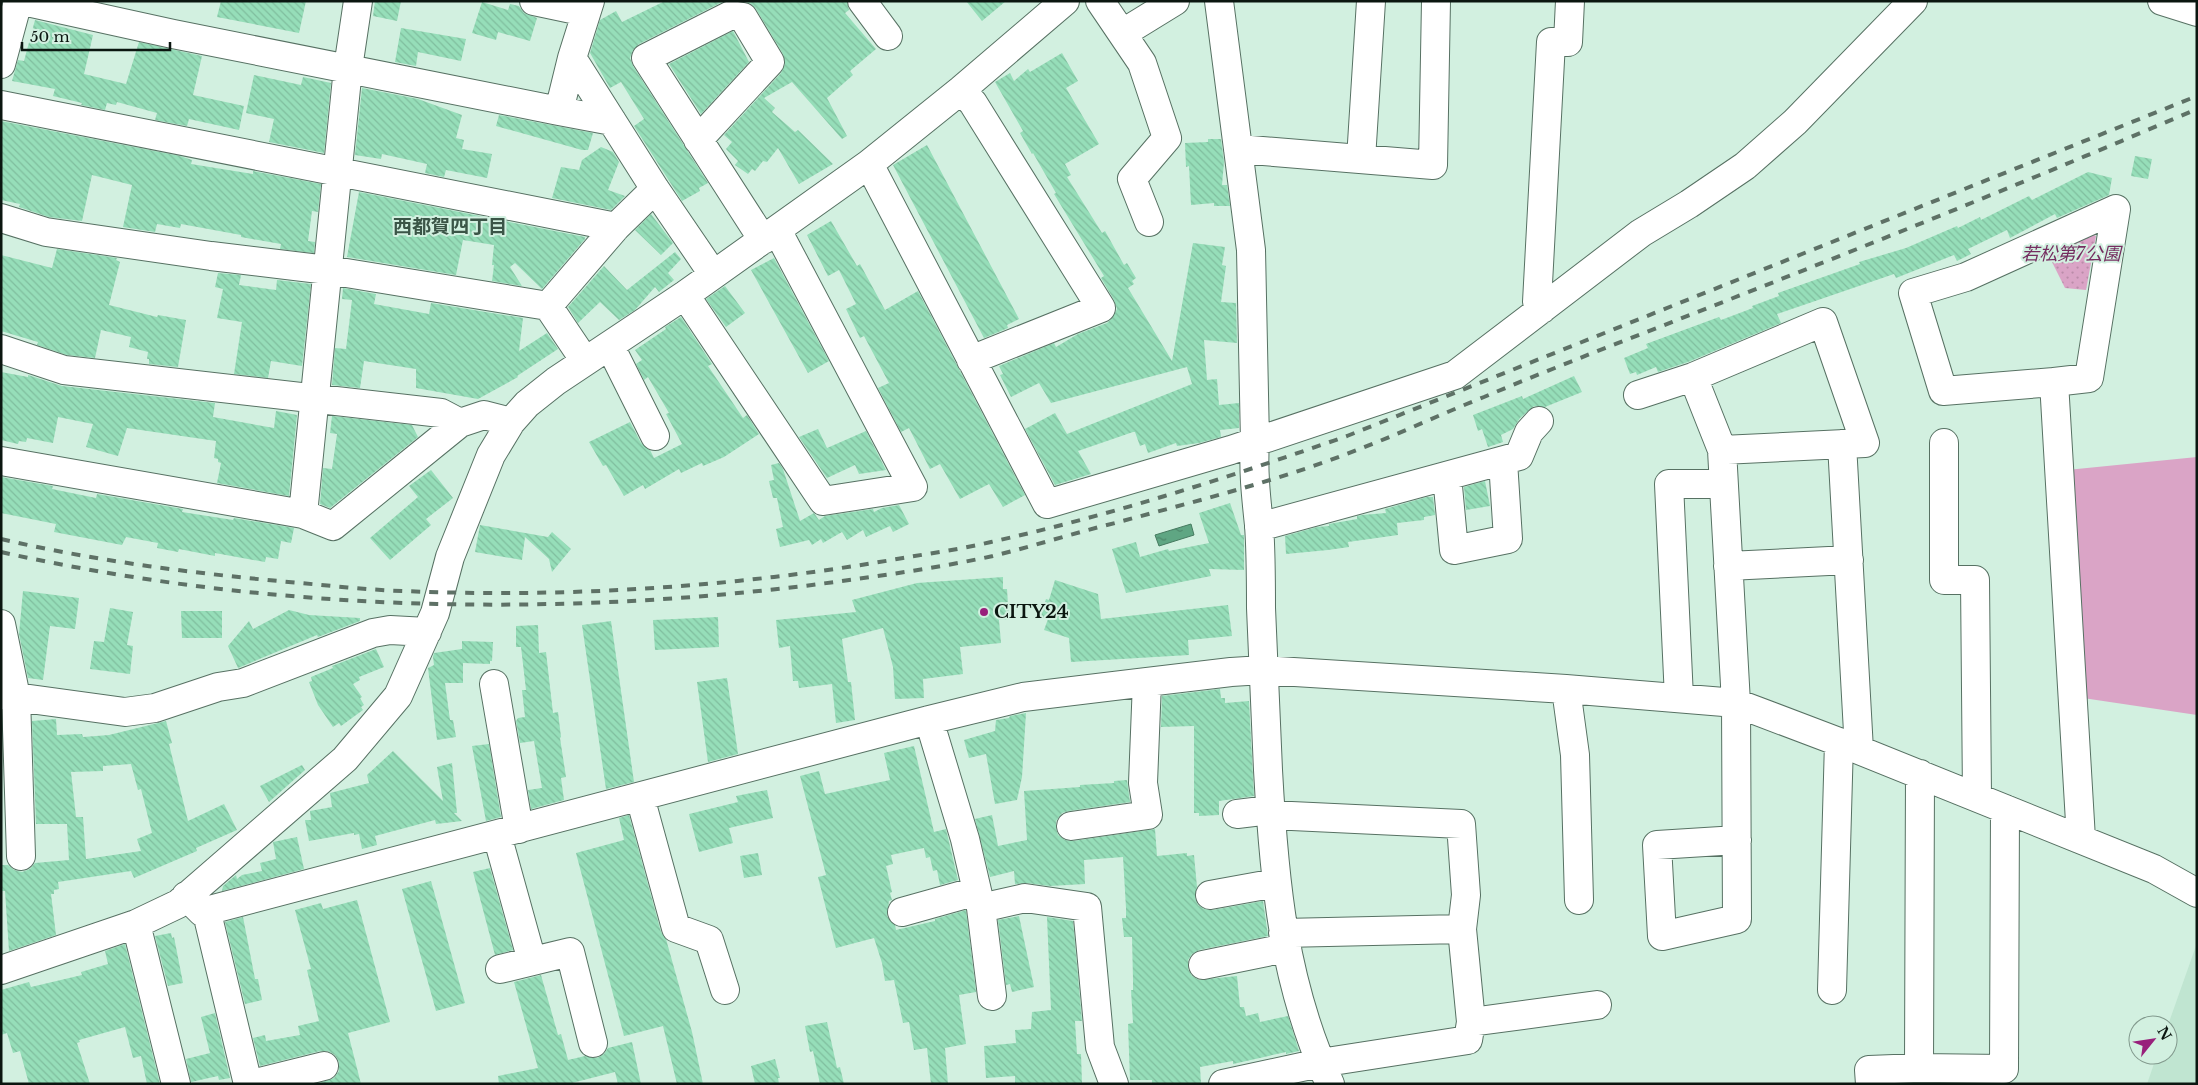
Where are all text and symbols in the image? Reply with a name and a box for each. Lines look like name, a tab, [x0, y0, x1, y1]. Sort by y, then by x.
scale bar	[22, 20, 170, 52]
text: 50 m	[30, 27, 70, 46]
district label: 西都賀四丁目	[393, 215, 507, 238]
park label: 若松第7公園	[2021, 243, 2124, 265]
place label: CITY24	[994, 601, 1069, 623]
marker: CITY24	[978, 606, 990, 618]
north arrow	[2128, 1015, 2178, 1065]
text: N	[2153, 1023, 2175, 1044]

